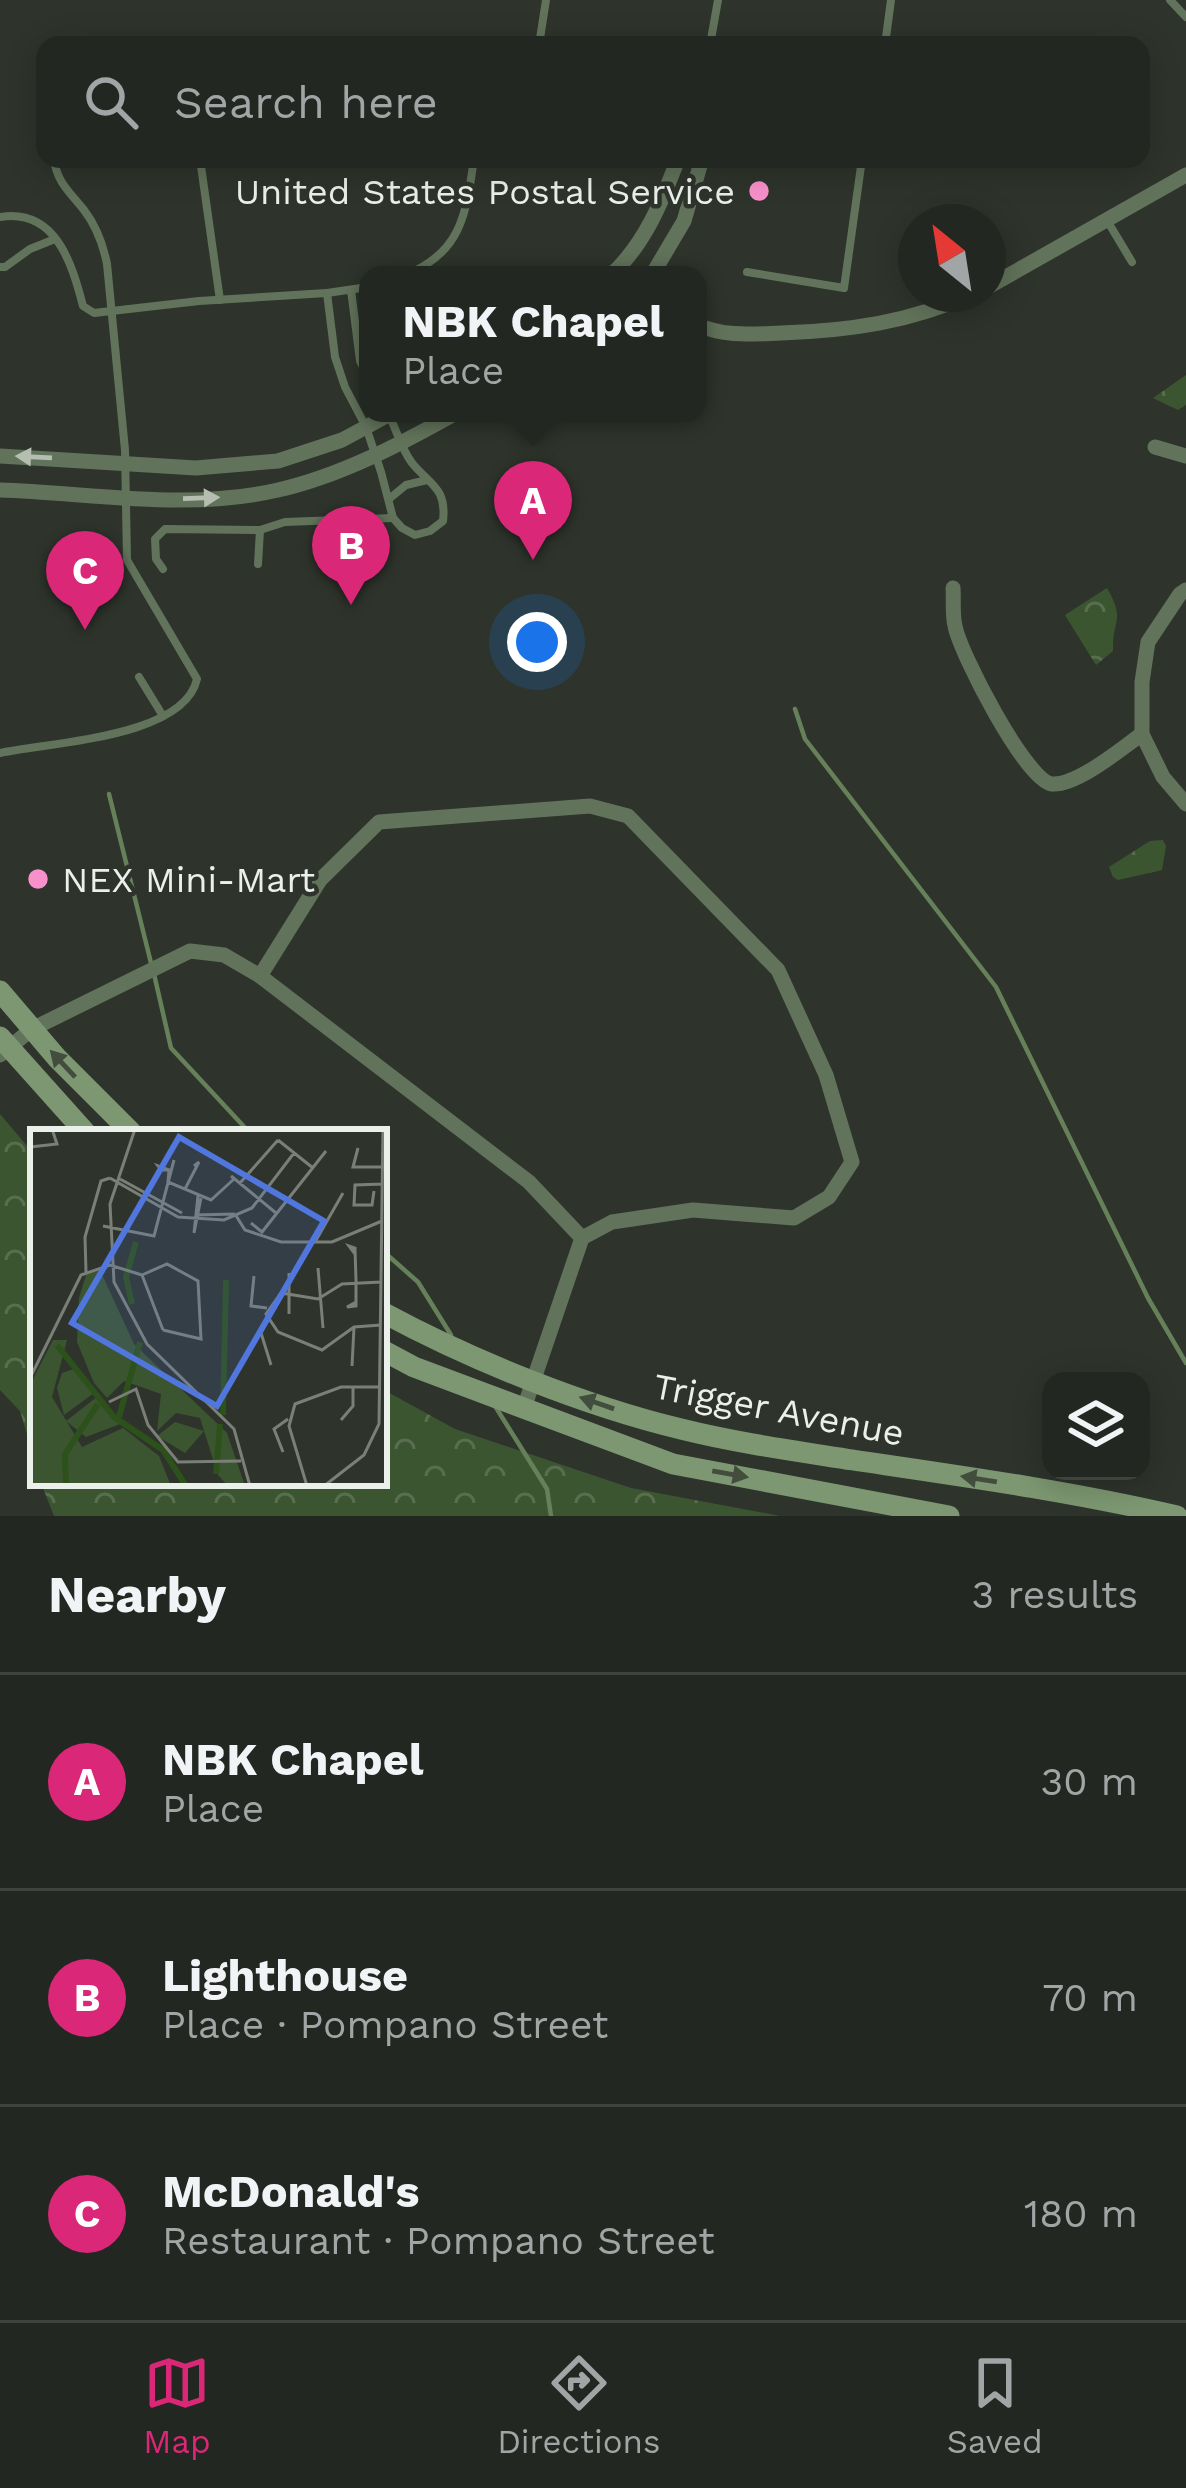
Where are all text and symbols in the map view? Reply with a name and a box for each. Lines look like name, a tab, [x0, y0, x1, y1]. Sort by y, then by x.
search box	[36, 36, 1150, 168]
icon: search	[78, 69, 144, 135]
text: Search here	[174, 76, 438, 129]
place label: United States Postal Service	[235, 171, 735, 213]
marker: United States Postal Service	[746, 178, 772, 204]
north arrow	[898, 204, 1006, 312]
popup	[359, 266, 707, 422]
text: NBK Chapel	[402, 295, 664, 348]
text: Place	[402, 348, 504, 393]
one-way arrow	[14, 447, 52, 466]
pin: A	[494, 461, 572, 560]
one-way arrow	[183, 488, 221, 507]
pin: B	[312, 506, 390, 605]
pin: C	[46, 531, 124, 630]
your location	[507, 612, 567, 672]
place label: NEX Mini-Mart	[62, 859, 315, 901]
marker: NEX Mini-Mart	[25, 866, 51, 892]
one-way arrow	[50, 1049, 77, 1078]
inset map	[30, 1129, 387, 1486]
street label: Trigger Avenue	[650, 1365, 908, 1455]
map controls	[1042, 1372, 1150, 1480]
button: layers	[1042, 1372, 1150, 1480]
one-way arrow	[579, 1393, 615, 1412]
one-way arrow	[712, 1465, 750, 1484]
one-way arrow	[960, 1469, 998, 1488]
text: Nearby	[48, 1565, 226, 1624]
text: 3 results	[972, 1572, 1138, 1617]
text: NBK Chapel	[162, 1733, 424, 1786]
text: A	[74, 1759, 100, 1804]
text: 30 m	[1041, 1759, 1138, 1804]
text: Place	[162, 1786, 264, 1831]
text: Lighthouse	[162, 1949, 408, 2002]
text: B	[74, 1975, 100, 2020]
text: 70 m	[1042, 1975, 1138, 2020]
text: Place · Pompano Street	[162, 2002, 608, 2047]
text: McDonald's	[162, 2165, 419, 2218]
text: C	[74, 2191, 100, 2236]
text: 180 m	[1024, 2191, 1138, 2236]
text: Restaurant · Pompano Street	[162, 2218, 715, 2263]
tab: Map	[143, 2350, 211, 2461]
tab: Directions	[497, 2350, 660, 2461]
tab: Saved	[947, 2350, 1043, 2461]

